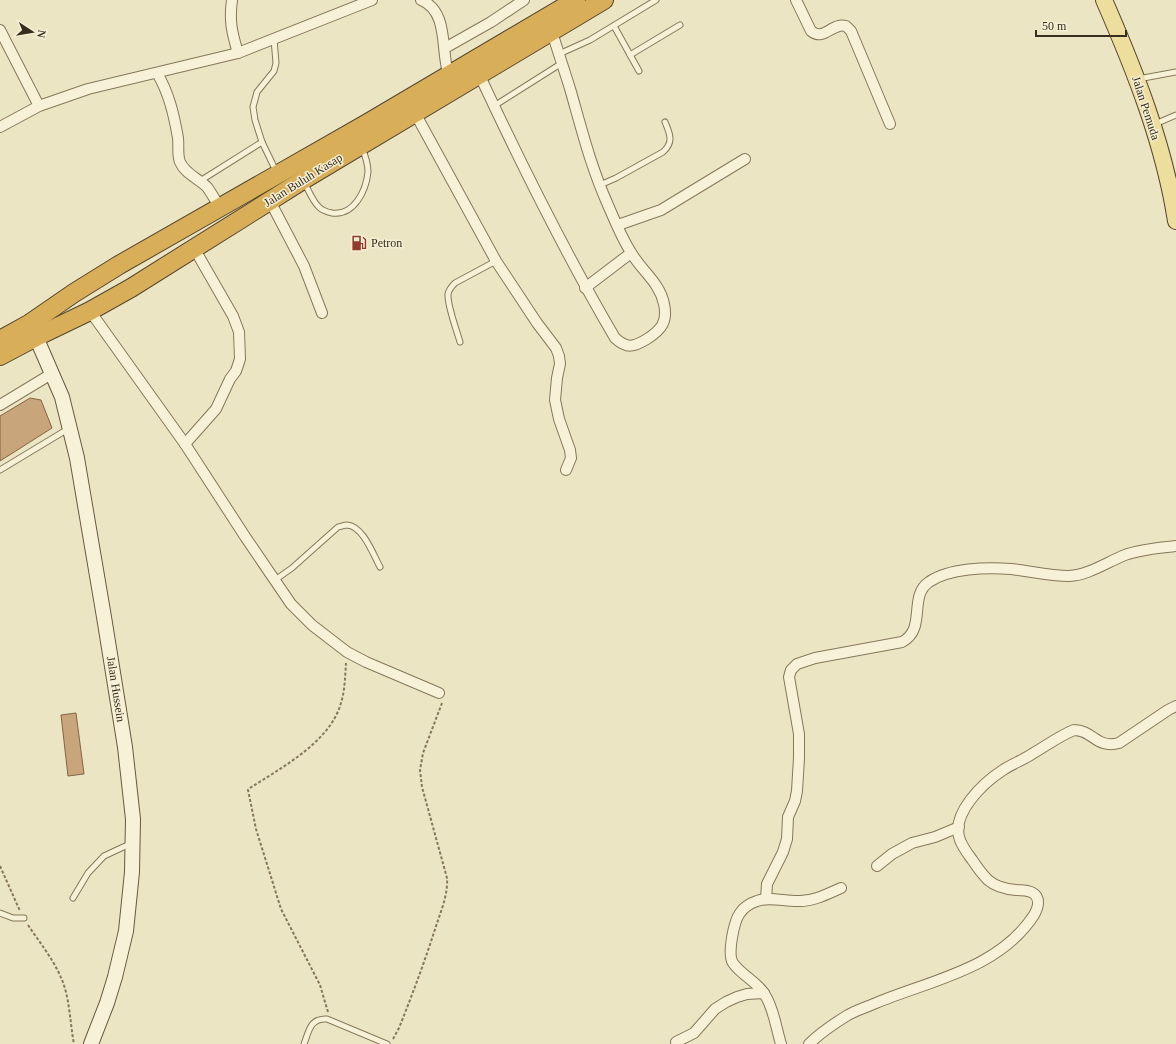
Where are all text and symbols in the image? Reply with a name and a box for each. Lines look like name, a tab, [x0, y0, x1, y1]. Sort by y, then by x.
north arrow	[12, 12, 52, 52]
scale bar	[1036, 12, 1126, 38]
text: 50 m	[1042, 19, 1067, 33]
text: N	[35, 29, 48, 39]
street label: Jalan Pemuda	[1129, 74, 1163, 142]
street label: Jalan Buluh Kasap	[261, 150, 345, 210]
fuel station icon: Petron	[350, 234, 368, 252]
place label: Petron	[371, 236, 402, 250]
street label: Jalan Hussein	[104, 655, 128, 723]

